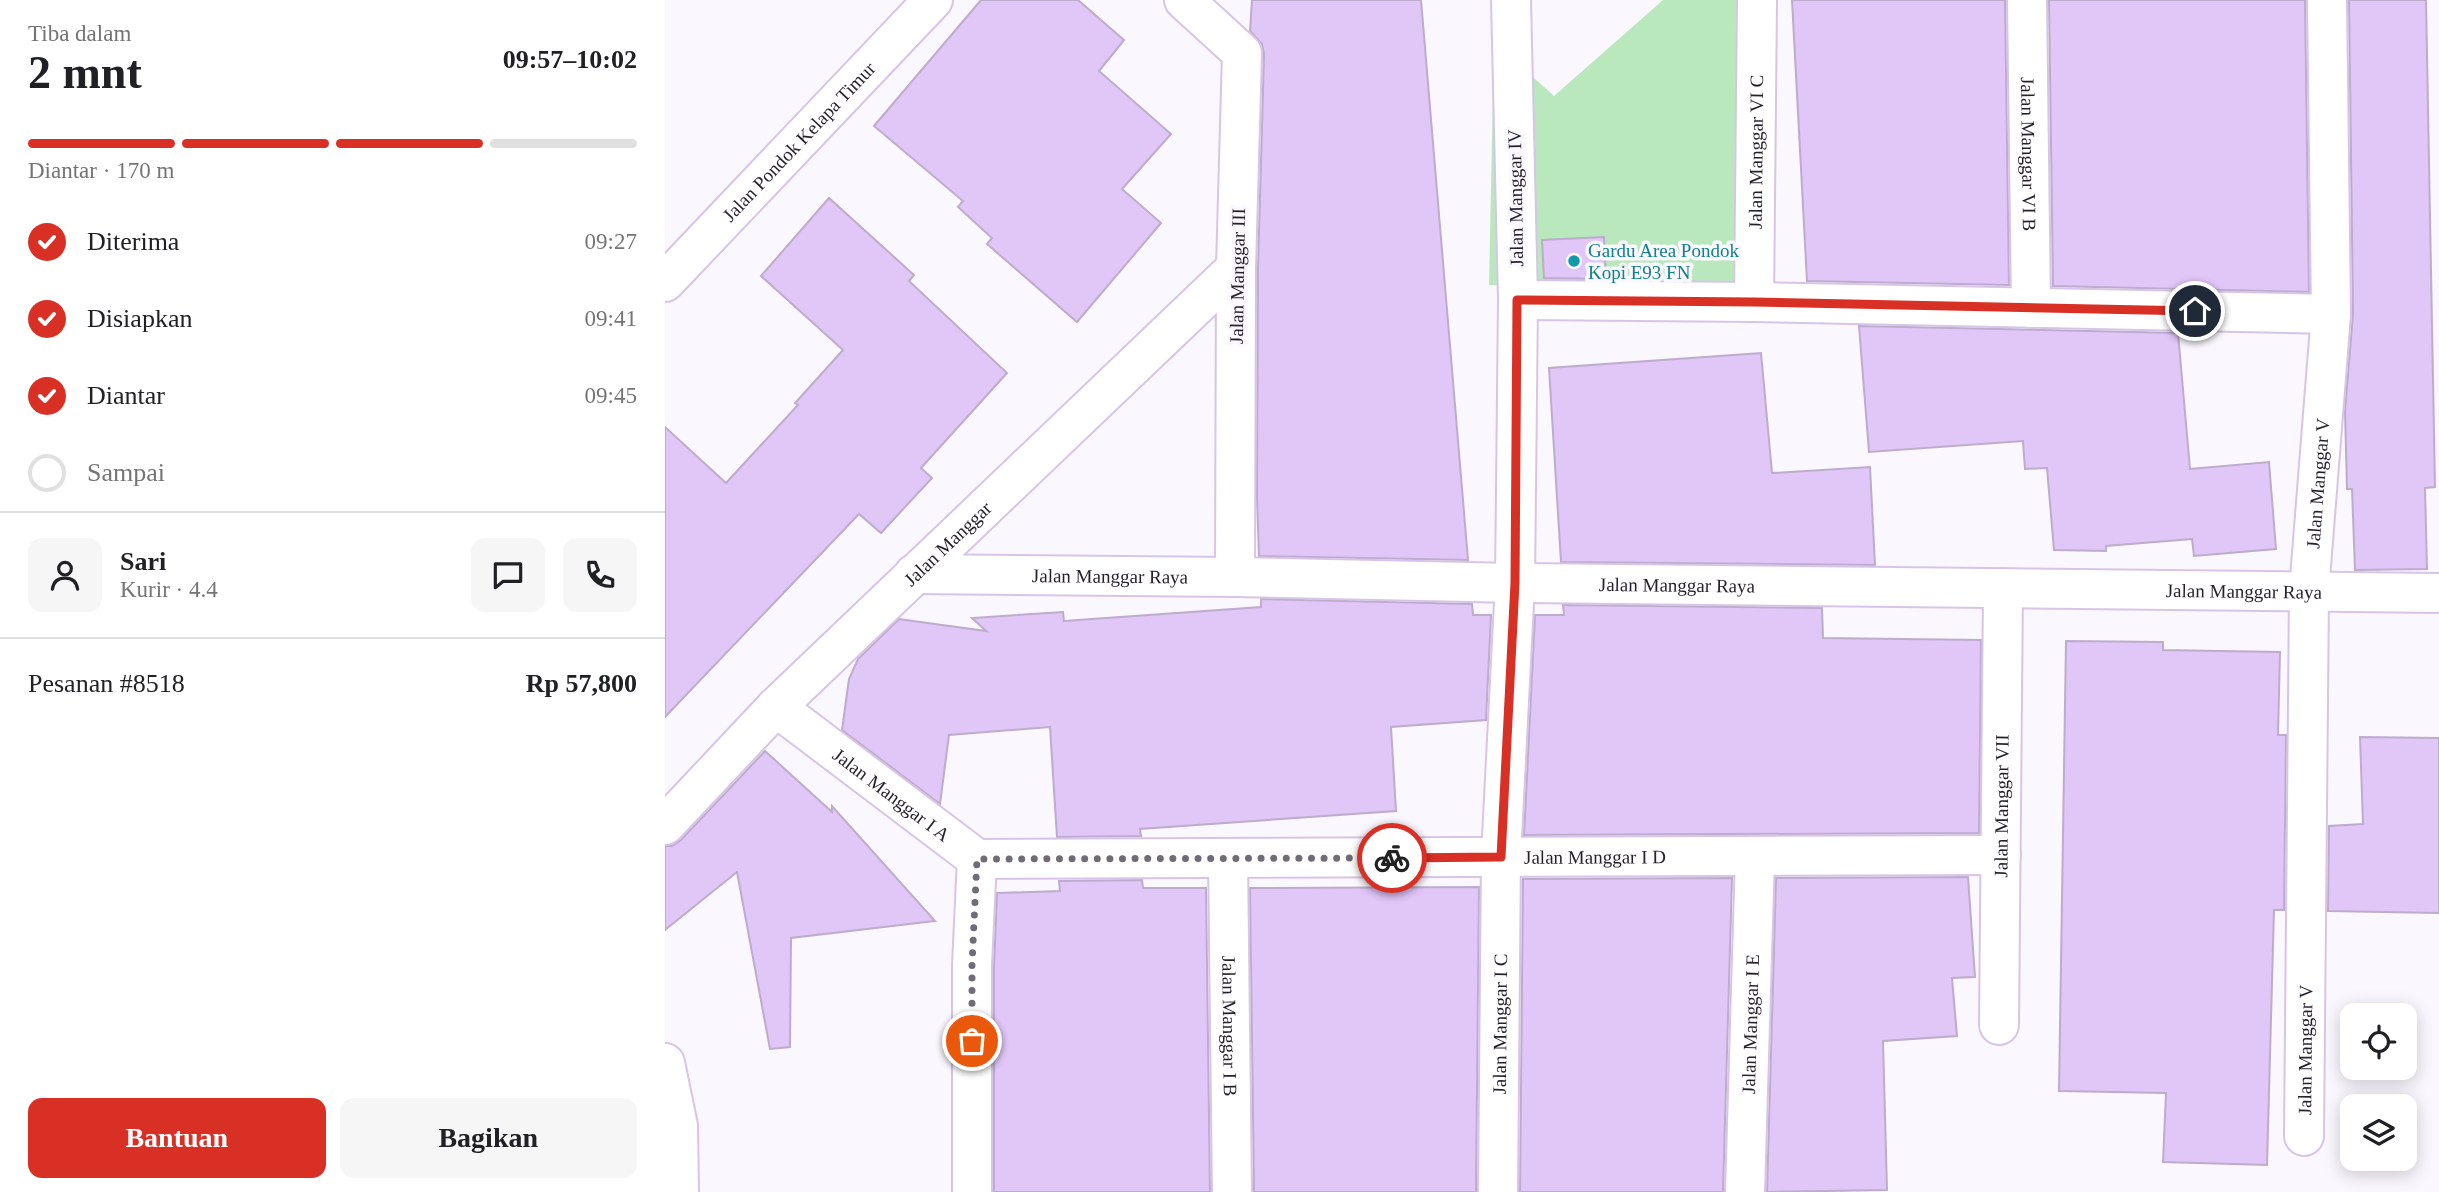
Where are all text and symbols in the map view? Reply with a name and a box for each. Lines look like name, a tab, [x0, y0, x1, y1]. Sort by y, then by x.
text: Tiba dalam	[28, 21, 131, 46]
text: 09:57–10:02	[503, 45, 637, 74]
text: 2 mnt	[28, 47, 142, 98]
street label: Jalan Pondok Kelapa Timur	[718, 57, 880, 226]
street label: Jalan Manggar VI C	[1745, 75, 1767, 229]
street label: Jalan Manggar VI B	[2017, 77, 2040, 231]
street label: Jalan Manggar IV	[1504, 129, 1527, 267]
text: Diantar · 170 m	[28, 158, 174, 183]
street label: Jalan Manggar III	[1226, 208, 1249, 344]
icon: check	[28, 223, 66, 261]
text: Diterima	[87, 227, 179, 256]
text: 09:27	[585, 229, 637, 254]
place label: Gardu Area Pondok Kopi E93 FN	[1588, 240, 1739, 283]
marker: Gardu Area Pondok Kopi E93 FN	[1566, 253, 1582, 269]
pin	[2165, 281, 2225, 341]
icon: home	[2176, 292, 2214, 330]
icon: check	[28, 300, 66, 338]
text: Disiapkan	[87, 304, 192, 333]
text: 09:41	[585, 306, 637, 331]
icon: check	[28, 377, 66, 415]
text: Diantar	[87, 381, 165, 410]
text: 09:45	[585, 383, 637, 408]
street label: Jalan Manggar V	[2302, 417, 2334, 549]
text: Sampai	[87, 458, 165, 487]
street label: Jalan Manggar	[900, 497, 996, 590]
button: person	[28, 538, 102, 612]
button: chat	[471, 538, 545, 612]
button: phone	[563, 538, 637, 612]
text: Sari	[120, 547, 166, 576]
street label: Jalan Manggar Raya	[1032, 565, 1189, 588]
street label: Jalan Manggar Raya	[1599, 574, 1756, 597]
text: Kurir · 4.4	[120, 577, 218, 602]
street label: Jalan Manggar Raya	[2166, 580, 2323, 603]
text: Pesanan #8518	[28, 669, 185, 698]
text: Rp 57,800	[526, 669, 637, 698]
street label: Jalan Manggar VII	[1990, 734, 2013, 878]
street label: Jalan Manggar I A	[829, 744, 954, 846]
courier	[1357, 823, 1427, 893]
icon: bike	[1373, 839, 1411, 877]
street label: Jalan Manggar I D	[1524, 846, 1666, 868]
street label: Jalan Manggar I C	[1489, 953, 1511, 1095]
street label: Jalan Manggar I E	[1738, 954, 1763, 1094]
street label: Jalan Manggar I B	[1218, 955, 1241, 1097]
street label: Jalan Manggar V	[2294, 984, 2316, 1115]
map controls	[2340, 1003, 2417, 1171]
button: locate	[2340, 1003, 2417, 1080]
pin	[942, 1011, 1002, 1071]
icon: bag	[953, 1022, 991, 1060]
button: layers	[2340, 1094, 2417, 1171]
button: Bantuan	[28, 1098, 326, 1178]
button: Bagikan	[340, 1098, 637, 1178]

